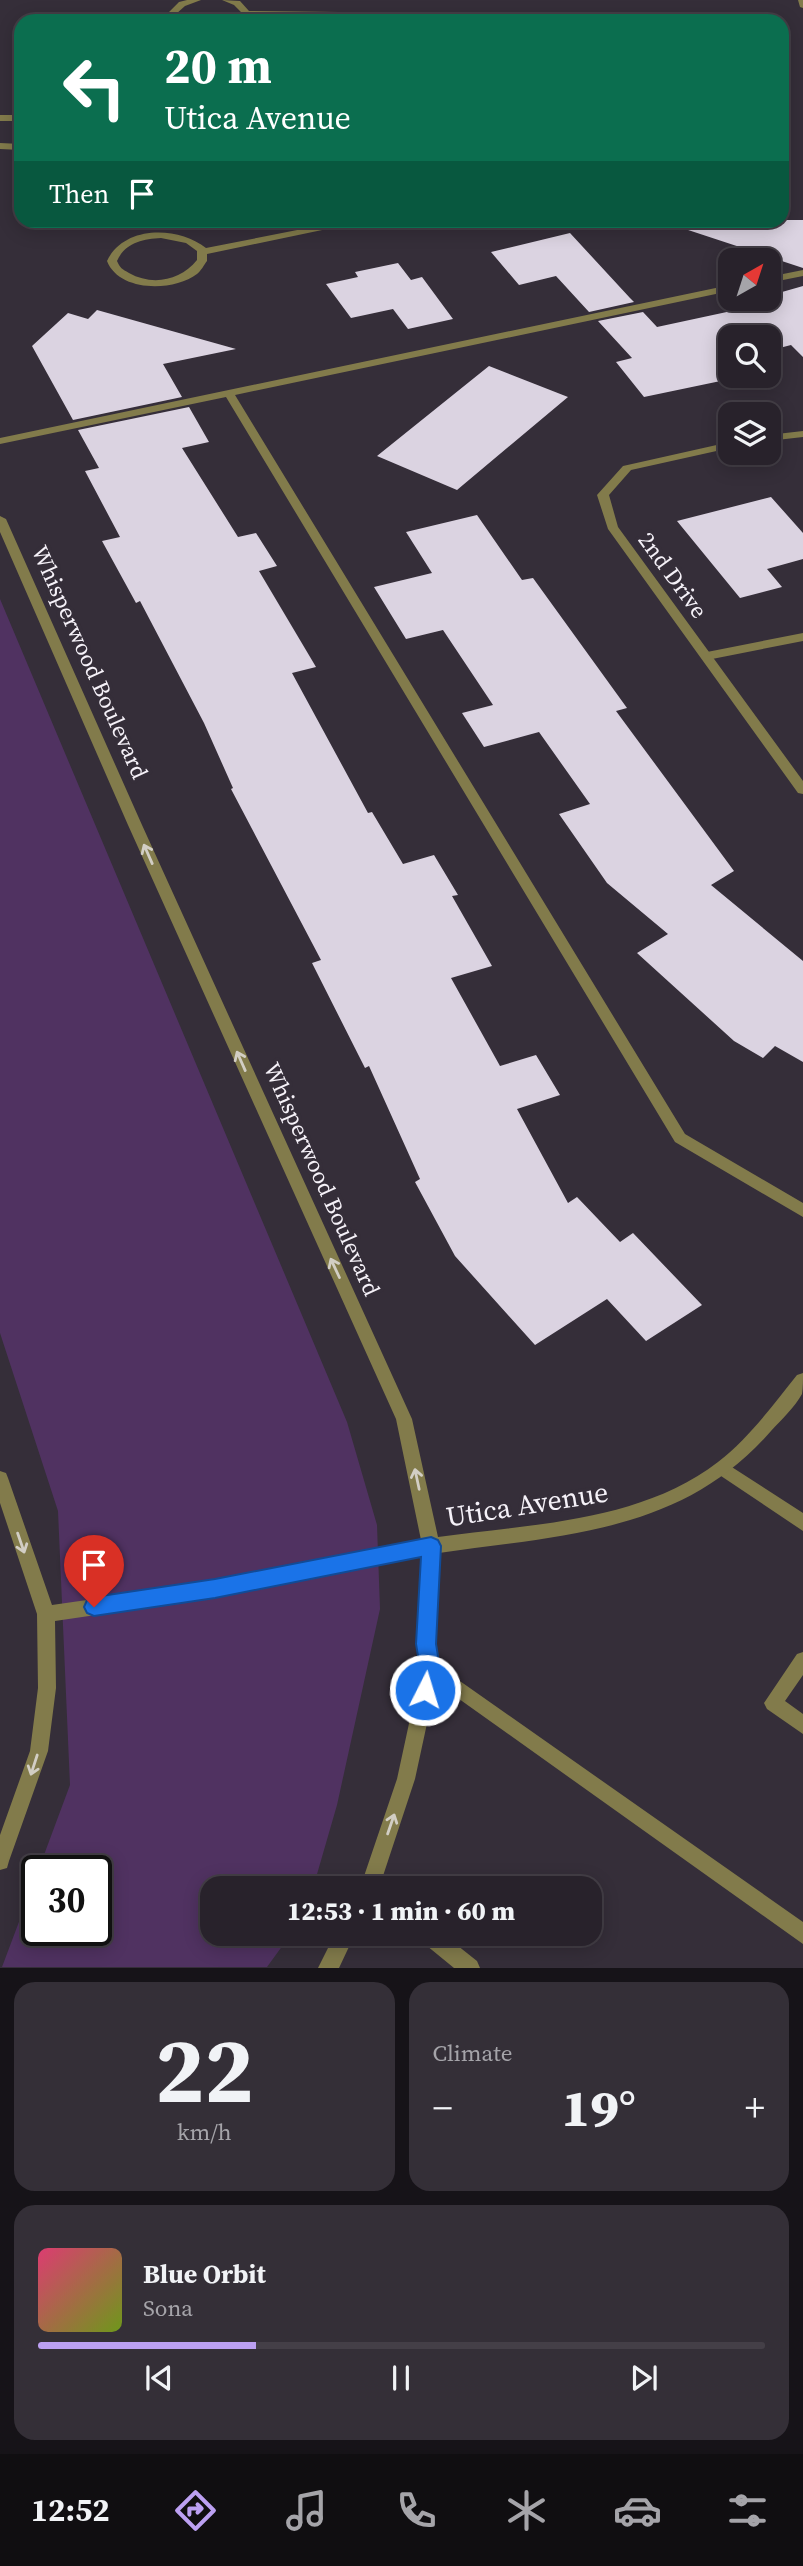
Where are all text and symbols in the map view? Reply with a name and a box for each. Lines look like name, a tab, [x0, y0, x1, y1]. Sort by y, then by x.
text: 20 m	[164, 32, 272, 99]
icon: left	[49, 42, 140, 133]
text: Utica Avenue	[164, 96, 351, 140]
icon: arrive	[123, 175, 161, 213]
text: Then	[49, 176, 109, 212]
north arrow	[718, 248, 780, 312]
map controls	[718, 248, 781, 465]
button: search	[718, 325, 781, 388]
button: layers	[718, 402, 781, 465]
street label: 2nd Drive	[631, 525, 715, 625]
street label: Whisperwood Boulevard	[24, 540, 156, 784]
one-way arrow	[140, 844, 154, 865]
one-way arrow	[234, 1051, 247, 1072]
street label: Whisperwood Boulevard	[256, 1057, 388, 1301]
one-way arrow	[328, 1258, 341, 1280]
one-way arrow	[410, 1468, 423, 1491]
street label: Utica Avenue	[443, 1472, 611, 1536]
one-way arrow	[16, 1531, 28, 1553]
pin	[64, 1535, 124, 1607]
icon: arrive	[75, 1546, 113, 1584]
position arrow	[388, 1653, 462, 1727]
one-way arrow	[27, 1754, 40, 1776]
one-way arrow	[386, 1813, 398, 1835]
speed limit sign: 30	[21, 1855, 112, 1946]
text: 12:53 · 1 min · 60 m	[287, 1893, 515, 1929]
text: 22	[155, 2008, 254, 2132]
text: Climate	[433, 2037, 512, 2069]
text: 19°	[562, 2072, 636, 2143]
text: −	[433, 2082, 453, 2134]
text: +	[745, 2082, 765, 2134]
text: km/h	[177, 2116, 232, 2148]
text: Blue Orbit	[143, 2256, 266, 2292]
text: Sona	[143, 2292, 193, 2324]
icon: previous	[140, 2359, 178, 2397]
icon: pause	[382, 2359, 420, 2397]
icon: next	[625, 2359, 663, 2397]
icon: directions	[171, 2486, 220, 2535]
icon: music	[282, 2486, 331, 2535]
icon: phone	[392, 2486, 441, 2535]
icon: climate	[502, 2486, 551, 2535]
icon: car	[613, 2486, 662, 2535]
icon: filters	[723, 2486, 772, 2535]
text: 12:52	[31, 2488, 110, 2532]

